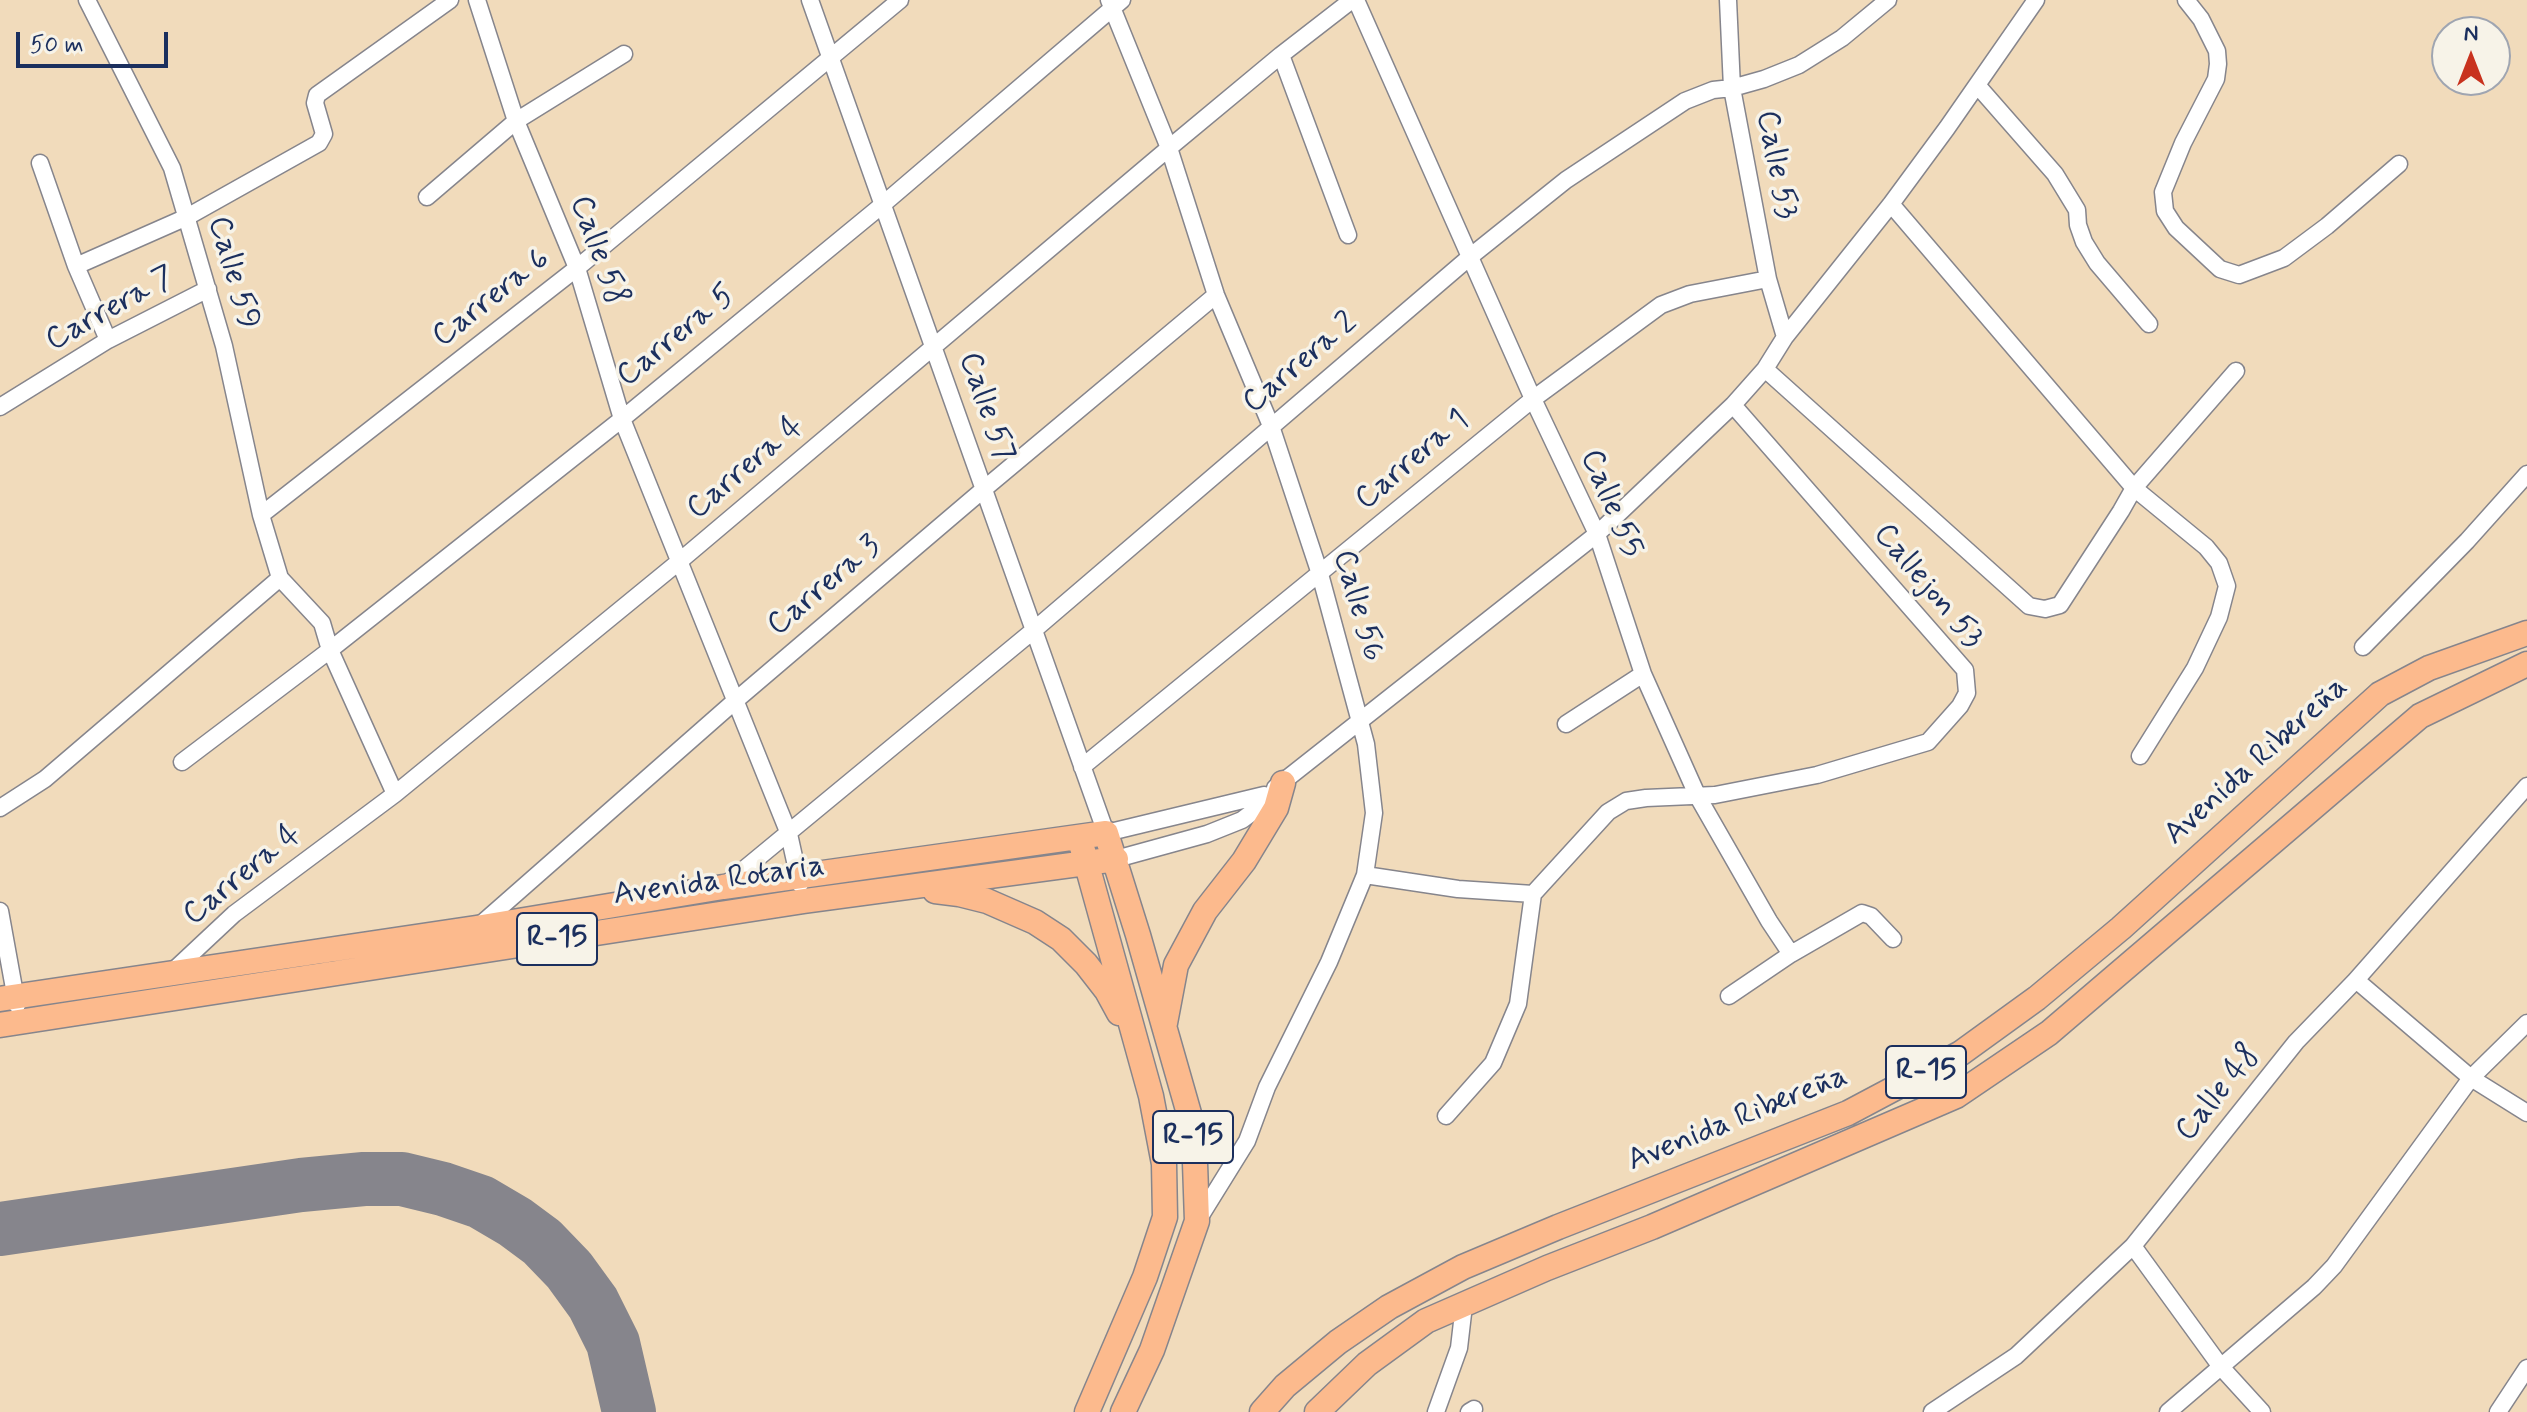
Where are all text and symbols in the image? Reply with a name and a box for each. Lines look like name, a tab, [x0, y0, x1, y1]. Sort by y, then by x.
scale bar	[20, 16, 172, 66]
north arrow	[2431, 16, 2511, 96]
text: N	[2464, 20, 2478, 48]
text: 50 m	[30, 30, 84, 61]
street label: Calle 53	[1746, 107, 1804, 223]
street label: Calle 58	[559, 191, 635, 311]
street label: Calle 59	[198, 212, 266, 334]
street label: Carrera 6	[426, 241, 558, 357]
street label: Carrera 7	[40, 259, 182, 361]
street label: Carrera 5	[610, 278, 744, 396]
street label: Carrera 2	[1236, 305, 1366, 423]
street label: Calle 57	[948, 347, 1022, 467]
street label: Carrera 1	[1348, 402, 1478, 520]
street label: Carrera 4	[680, 409, 812, 529]
street label: Calle 55	[1570, 444, 1650, 564]
street label: Callejon 53	[1864, 517, 1990, 657]
street label: Carrera 3	[760, 528, 890, 646]
street label: Calle 56	[1323, 546, 1391, 666]
street label: Avenida Ribereña	[2157, 669, 2357, 855]
street label: Carrera 4	[176, 817, 310, 935]
street label: Avenida Rotaria	[611, 848, 827, 916]
road number: R-15	[517, 913, 597, 965]
street label: Calle 48	[2168, 1038, 2270, 1150]
road number: R-15	[1886, 1046, 1966, 1098]
street label: Avenida Ribereña	[1622, 1058, 1854, 1182]
road number: R-15	[1153, 1111, 1233, 1163]

